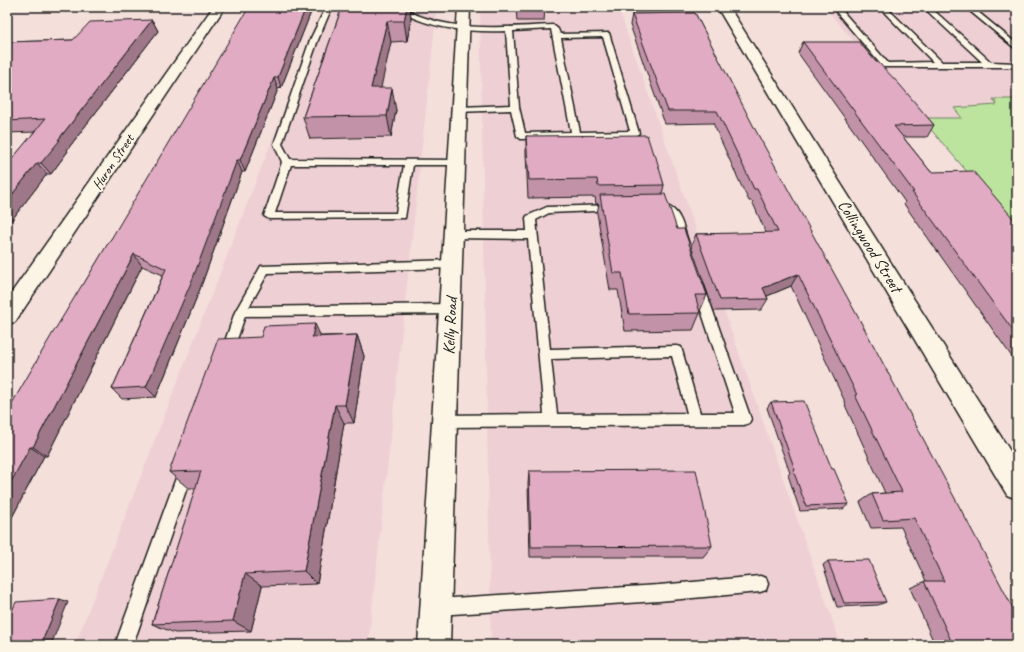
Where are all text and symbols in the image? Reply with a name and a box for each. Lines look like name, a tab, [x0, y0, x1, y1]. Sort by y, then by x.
street label: Huron Street	[88, 130, 138, 193]
street label: Collingwood Street	[833, 196, 908, 298]
street label: Kelly Road	[438, 295, 462, 355]

